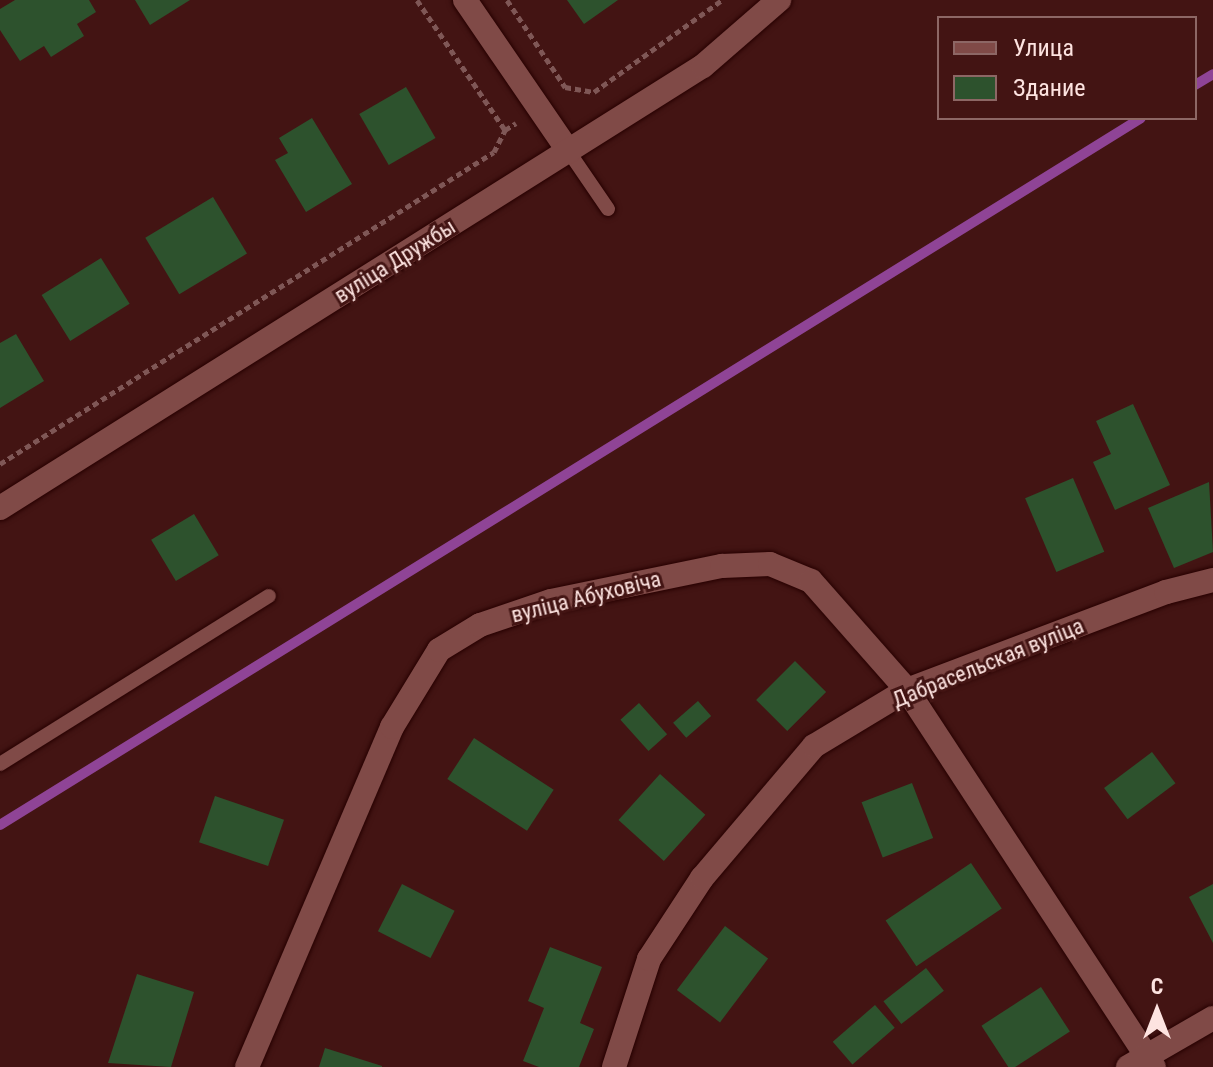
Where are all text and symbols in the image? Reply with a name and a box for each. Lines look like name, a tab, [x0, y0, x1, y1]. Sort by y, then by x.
legend	[937, 16, 1197, 120]
text: Улица	[1013, 34, 1074, 62]
text: Здание	[1013, 74, 1085, 102]
street label: вуліца Дружбы	[330, 213, 460, 309]
street label: вуліца Абуховіча	[508, 566, 664, 628]
street label: Дабрасельская вуліца	[888, 613, 1088, 713]
north arrow	[1117, 971, 1197, 1051]
text: С	[1151, 974, 1163, 999]

